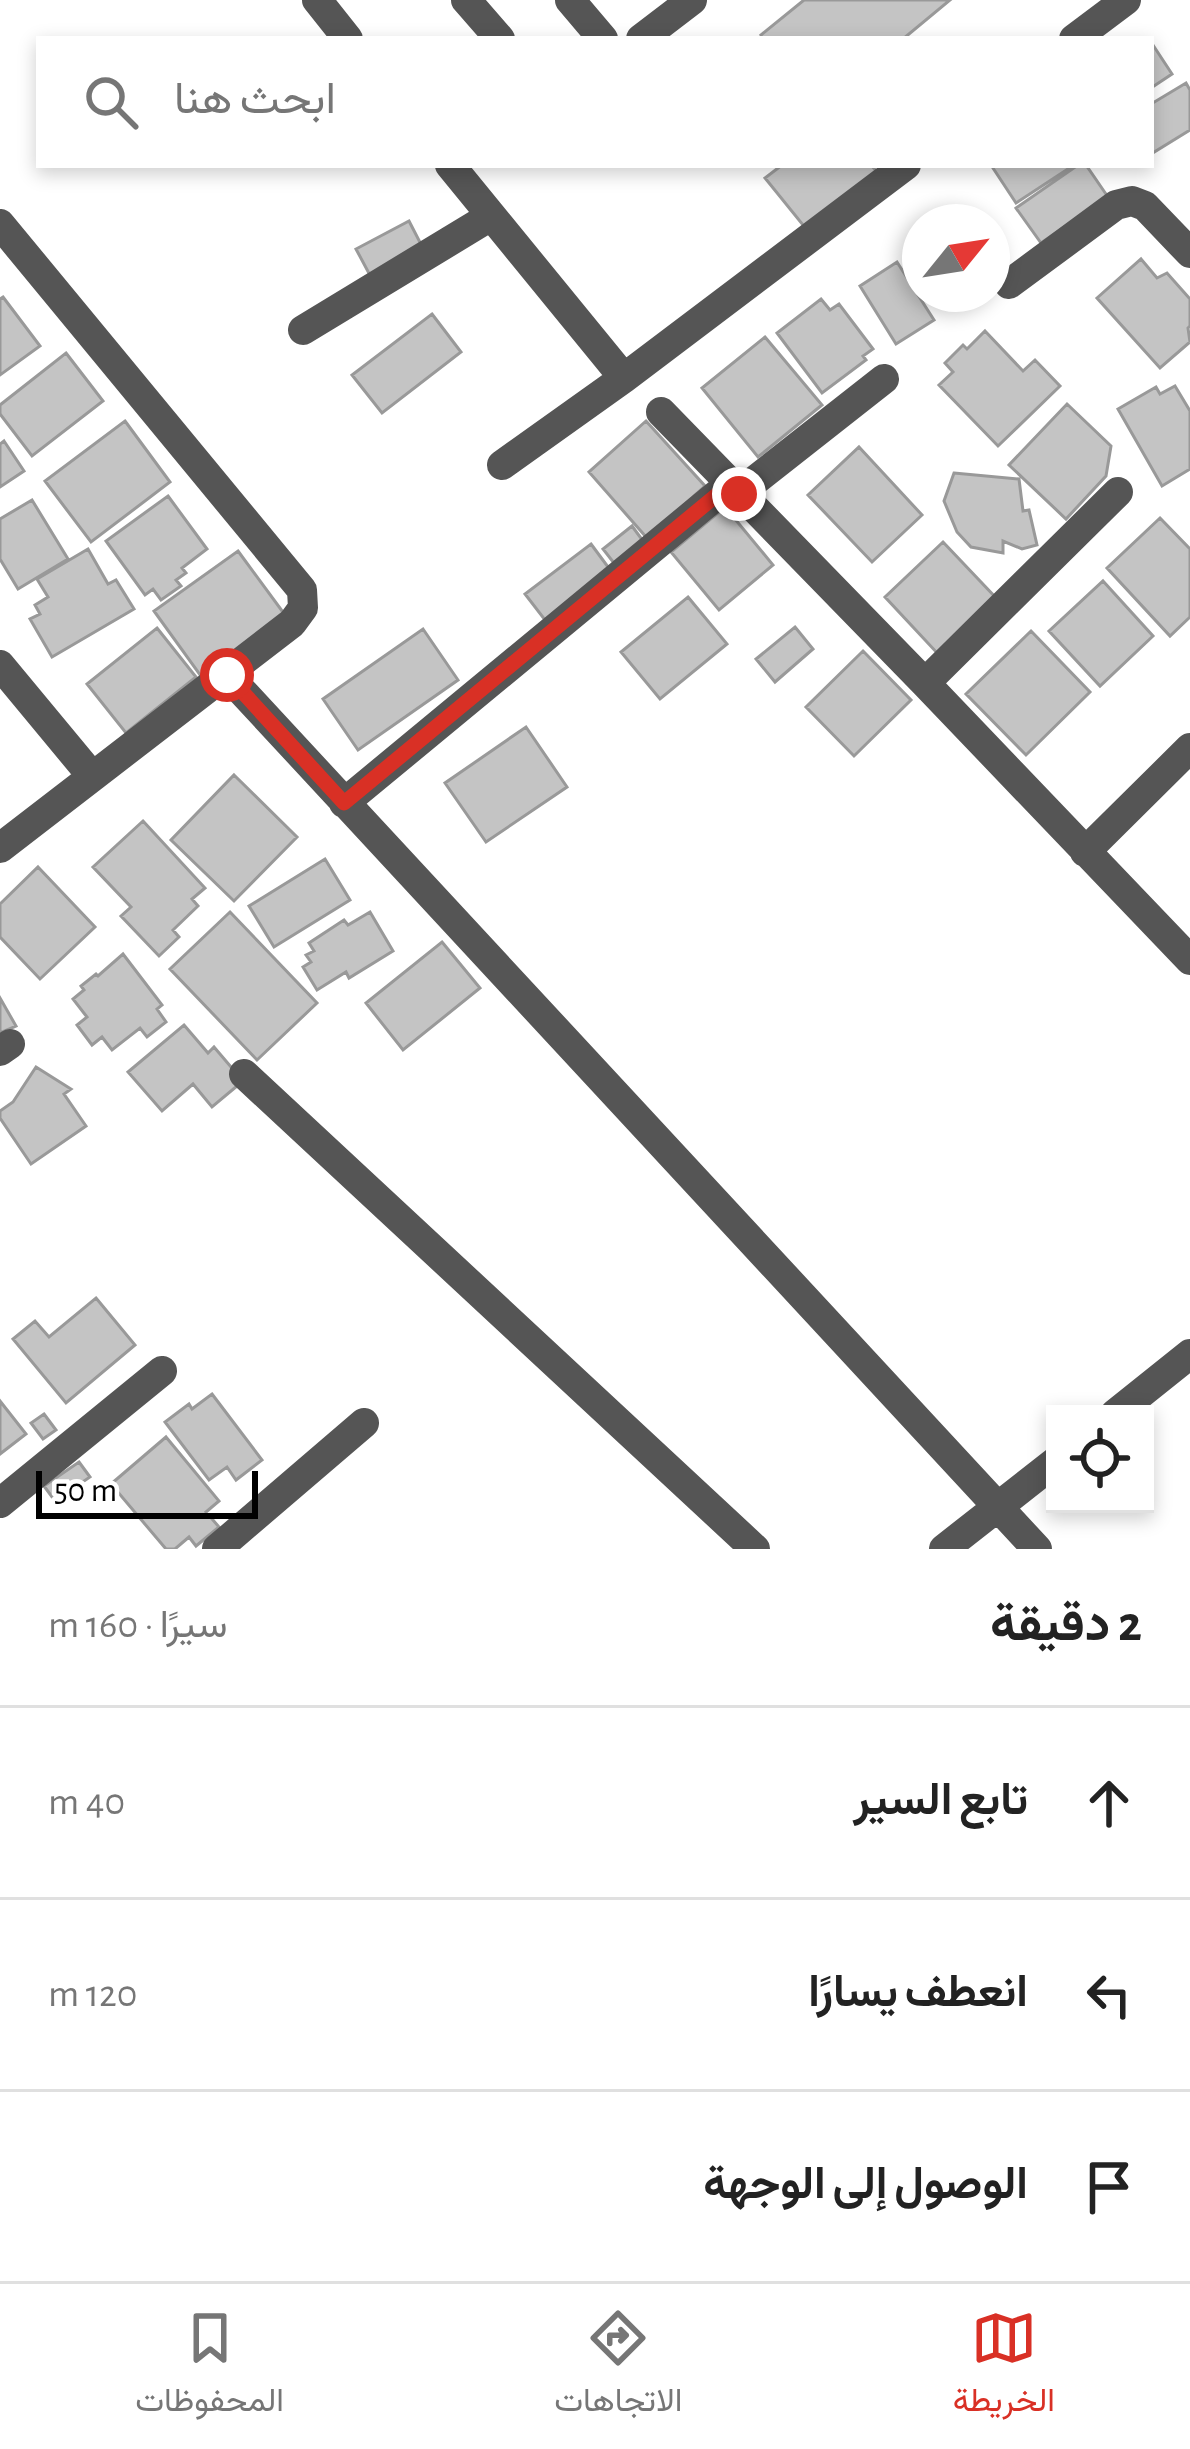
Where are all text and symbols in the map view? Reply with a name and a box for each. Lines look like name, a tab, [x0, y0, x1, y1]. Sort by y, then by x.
search box	[36, 36, 1154, 168]
icon: search	[78, 69, 144, 135]
text: ابحث هنا	[174, 77, 336, 122]
north arrow	[902, 204, 1010, 312]
route end	[712, 467, 766, 521]
route start	[200, 648, 254, 702]
map controls	[1046, 1405, 1154, 1513]
button: locate	[1046, 1405, 1154, 1513]
scale bar	[36, 1465, 258, 1518]
text: 50 m	[54, 1475, 117, 1508]
text: 2 دقيقة	[990, 1599, 1142, 1650]
text: سيرًا · 160 m	[48, 1606, 227, 1645]
icon: ahead	[1076, 1770, 1142, 1836]
text: تابع السير	[853, 1778, 1028, 1823]
text: 40 m	[48, 1783, 125, 1822]
icon: left	[1076, 1962, 1142, 2028]
text: انعطف يسارًا	[808, 1970, 1028, 2015]
text: 120 m	[48, 1975, 137, 2014]
icon: arrive	[1076, 2154, 1142, 2220]
text: الوصول إلى الوجهة	[703, 2162, 1028, 2207]
tab: المحفوظات	[135, 2305, 284, 2429]
tab: الاتجاهات	[554, 2305, 682, 2429]
tab: الخريطة	[953, 2305, 1055, 2429]

